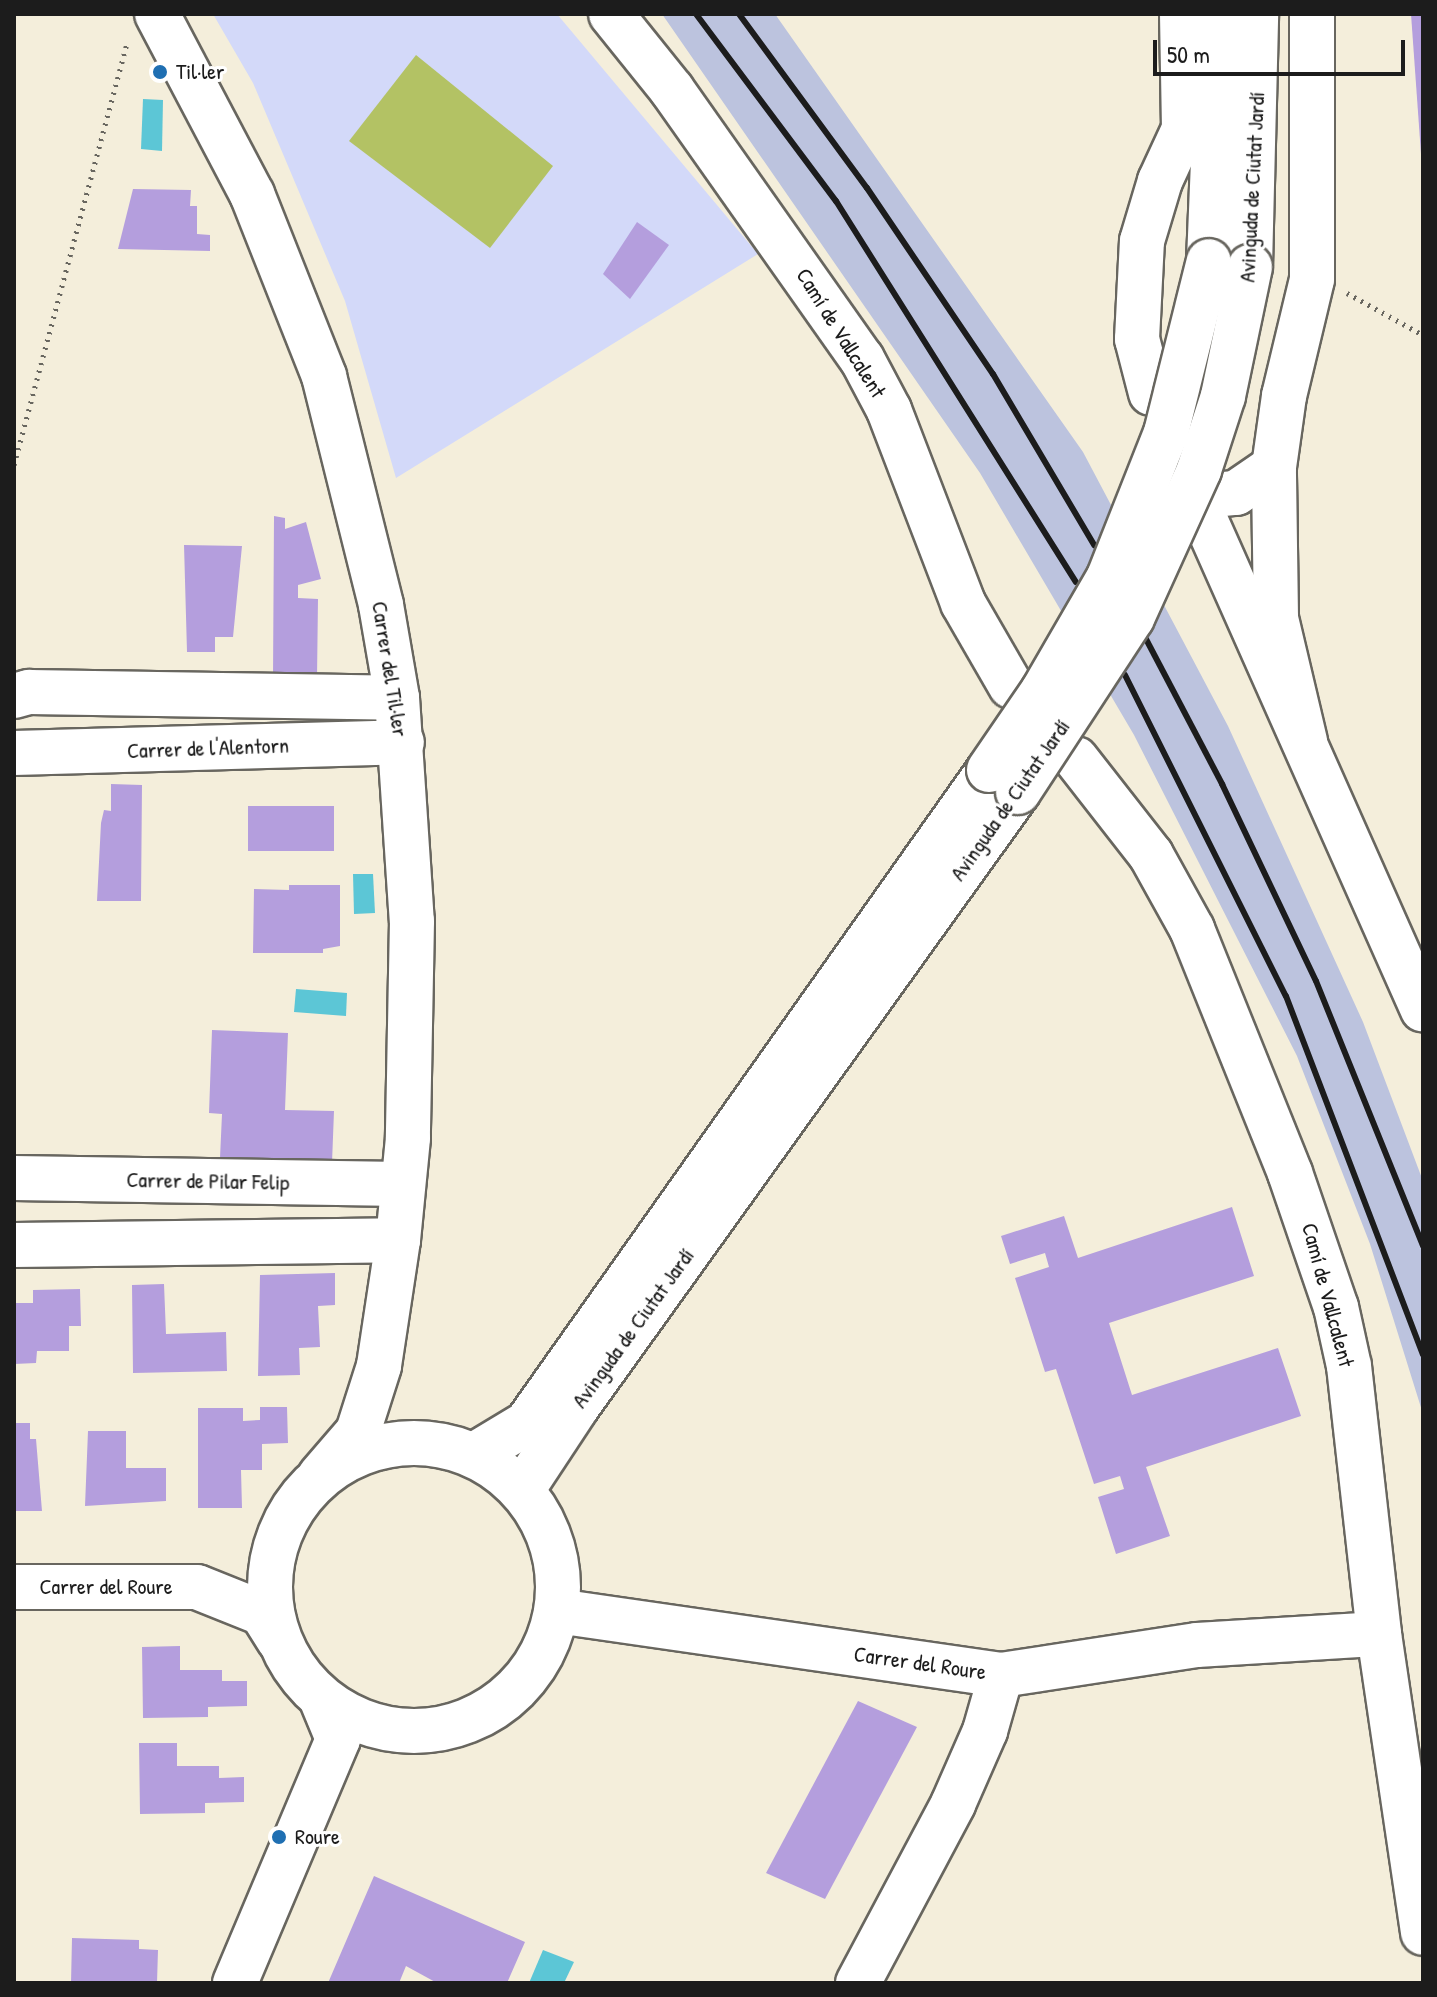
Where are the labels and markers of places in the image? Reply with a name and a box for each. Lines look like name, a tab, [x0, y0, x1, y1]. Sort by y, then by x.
place label: Til·ler	[176, 59, 225, 85]
marker: Til·ler	[151, 63, 169, 81]
place label: Roure	[295, 1824, 340, 1850]
marker: Roure	[270, 1828, 288, 1846]

